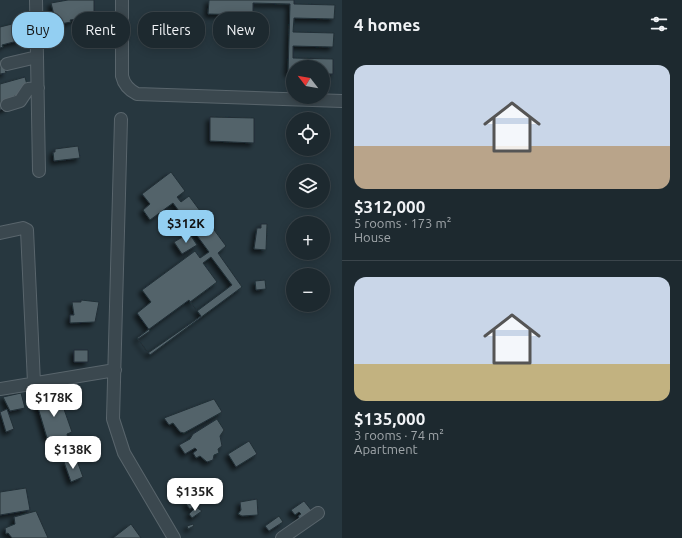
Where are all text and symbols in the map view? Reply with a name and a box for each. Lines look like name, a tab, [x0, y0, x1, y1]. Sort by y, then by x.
chip: Buy	[12, 12, 64, 48]
chip: Rent	[72, 12, 130, 48]
chip: Filters	[138, 12, 205, 48]
chip: New	[213, 12, 269, 48]
icon: filters	[648, 13, 670, 35]
text: 4 homes	[354, 15, 420, 34]
north arrow	[286, 60, 330, 104]
map controls	[286, 60, 330, 312]
icon: home	[476, 91, 548, 163]
button: locate	[286, 112, 330, 156]
button: layers	[286, 164, 330, 208]
text: $312,000	[354, 197, 425, 216]
pin: $312K	[158, 210, 214, 244]
text: $312K	[167, 216, 205, 230]
button: +	[286, 216, 330, 260]
text: 5 rooms · 173 m²	[354, 216, 451, 230]
text: House	[354, 230, 391, 244]
button: −	[286, 268, 330, 312]
icon: home	[476, 303, 548, 375]
pin: $178K	[26, 384, 82, 418]
text: $178K	[35, 390, 73, 404]
text: $135,000	[354, 409, 425, 428]
text: 3 rooms · 74 m²	[354, 428, 444, 442]
pin: $138K	[45, 436, 101, 470]
text: $138K	[54, 442, 92, 456]
text: Apartment	[354, 442, 418, 456]
pin: $135K	[167, 478, 223, 512]
text: $135K	[176, 484, 214, 498]

